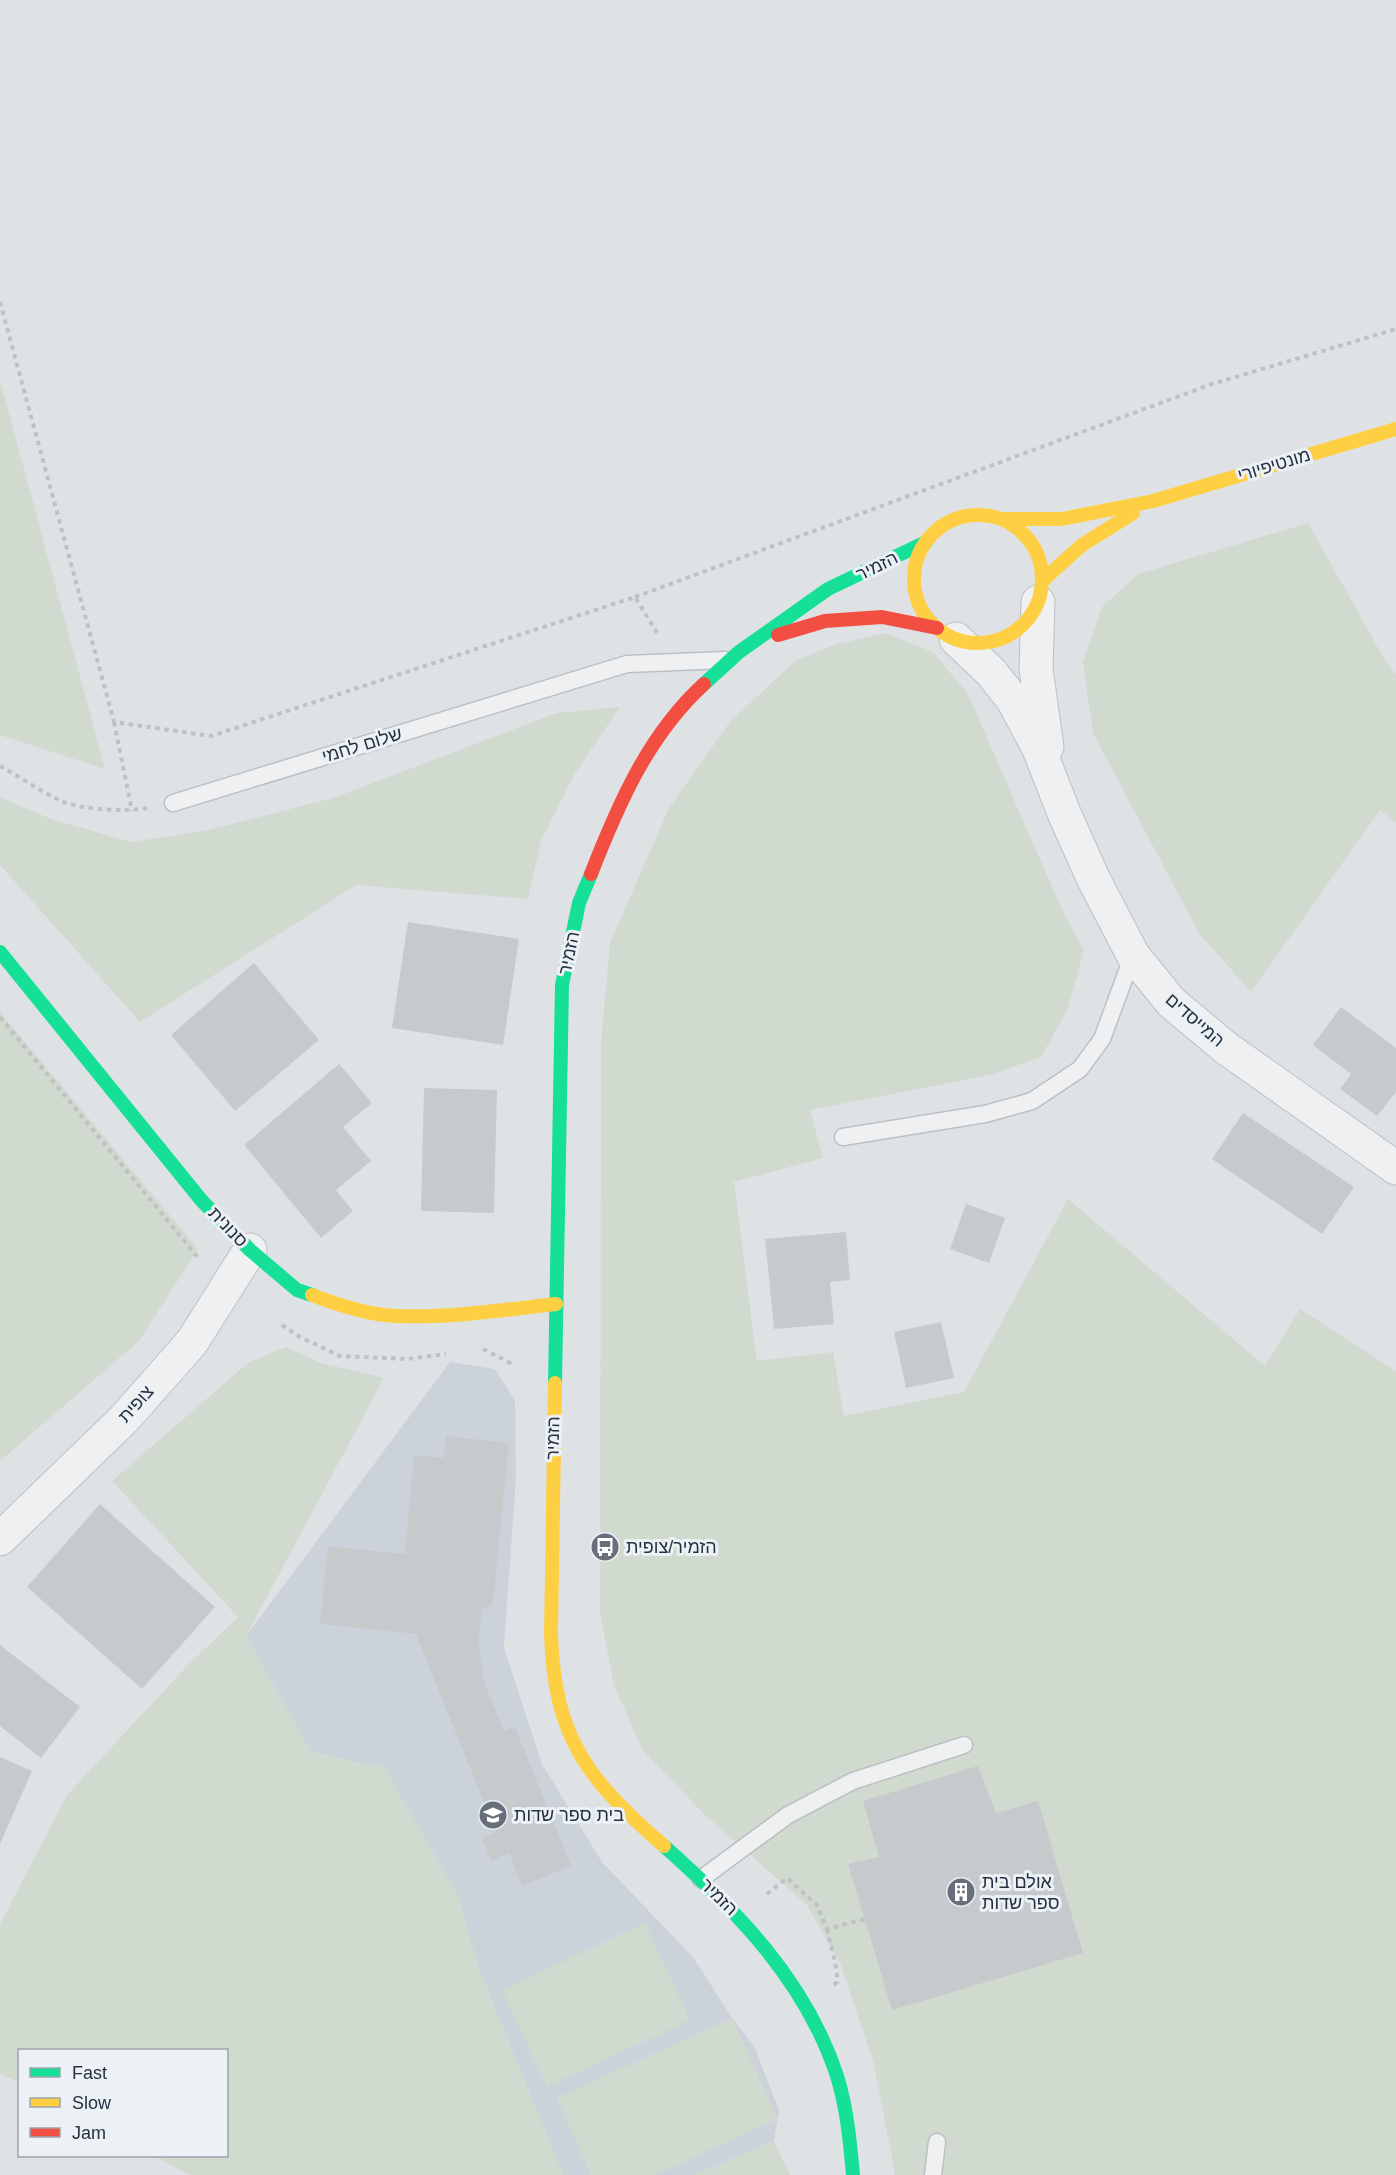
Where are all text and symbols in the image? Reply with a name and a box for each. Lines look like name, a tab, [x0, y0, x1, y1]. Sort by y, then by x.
street label: מונטיפיורי	[1235, 445, 1313, 485]
street label: הזמיר	[853, 547, 901, 585]
street label: שלום לחמי	[320, 723, 404, 767]
street label: הזמיר	[555, 930, 583, 976]
street label: המייסדים	[1162, 989, 1228, 1051]
street label: סנונית	[204, 1203, 252, 1251]
street label: צופית	[114, 1381, 158, 1426]
street label: הזמיר	[543, 1416, 563, 1460]
bus stop icon: הזמיר/צופית	[589, 1531, 621, 1563]
place label: הזמיר/צופית	[626, 1537, 717, 1557]
school or university icon: בית ספר שדות	[477, 1799, 509, 1831]
place label: בית ספר שדות	[514, 1805, 624, 1825]
place label: אולם בית ספר שדות	[982, 1872, 1059, 1913]
street label: הזמיר	[696, 1875, 742, 1919]
building icon: אולם בית ספר שדות	[945, 1876, 977, 1908]
legend	[18, 2049, 228, 2157]
text: Fast	[72, 2063, 107, 2083]
text: Slow	[72, 2093, 112, 2113]
text: Jam	[72, 2123, 106, 2143]

